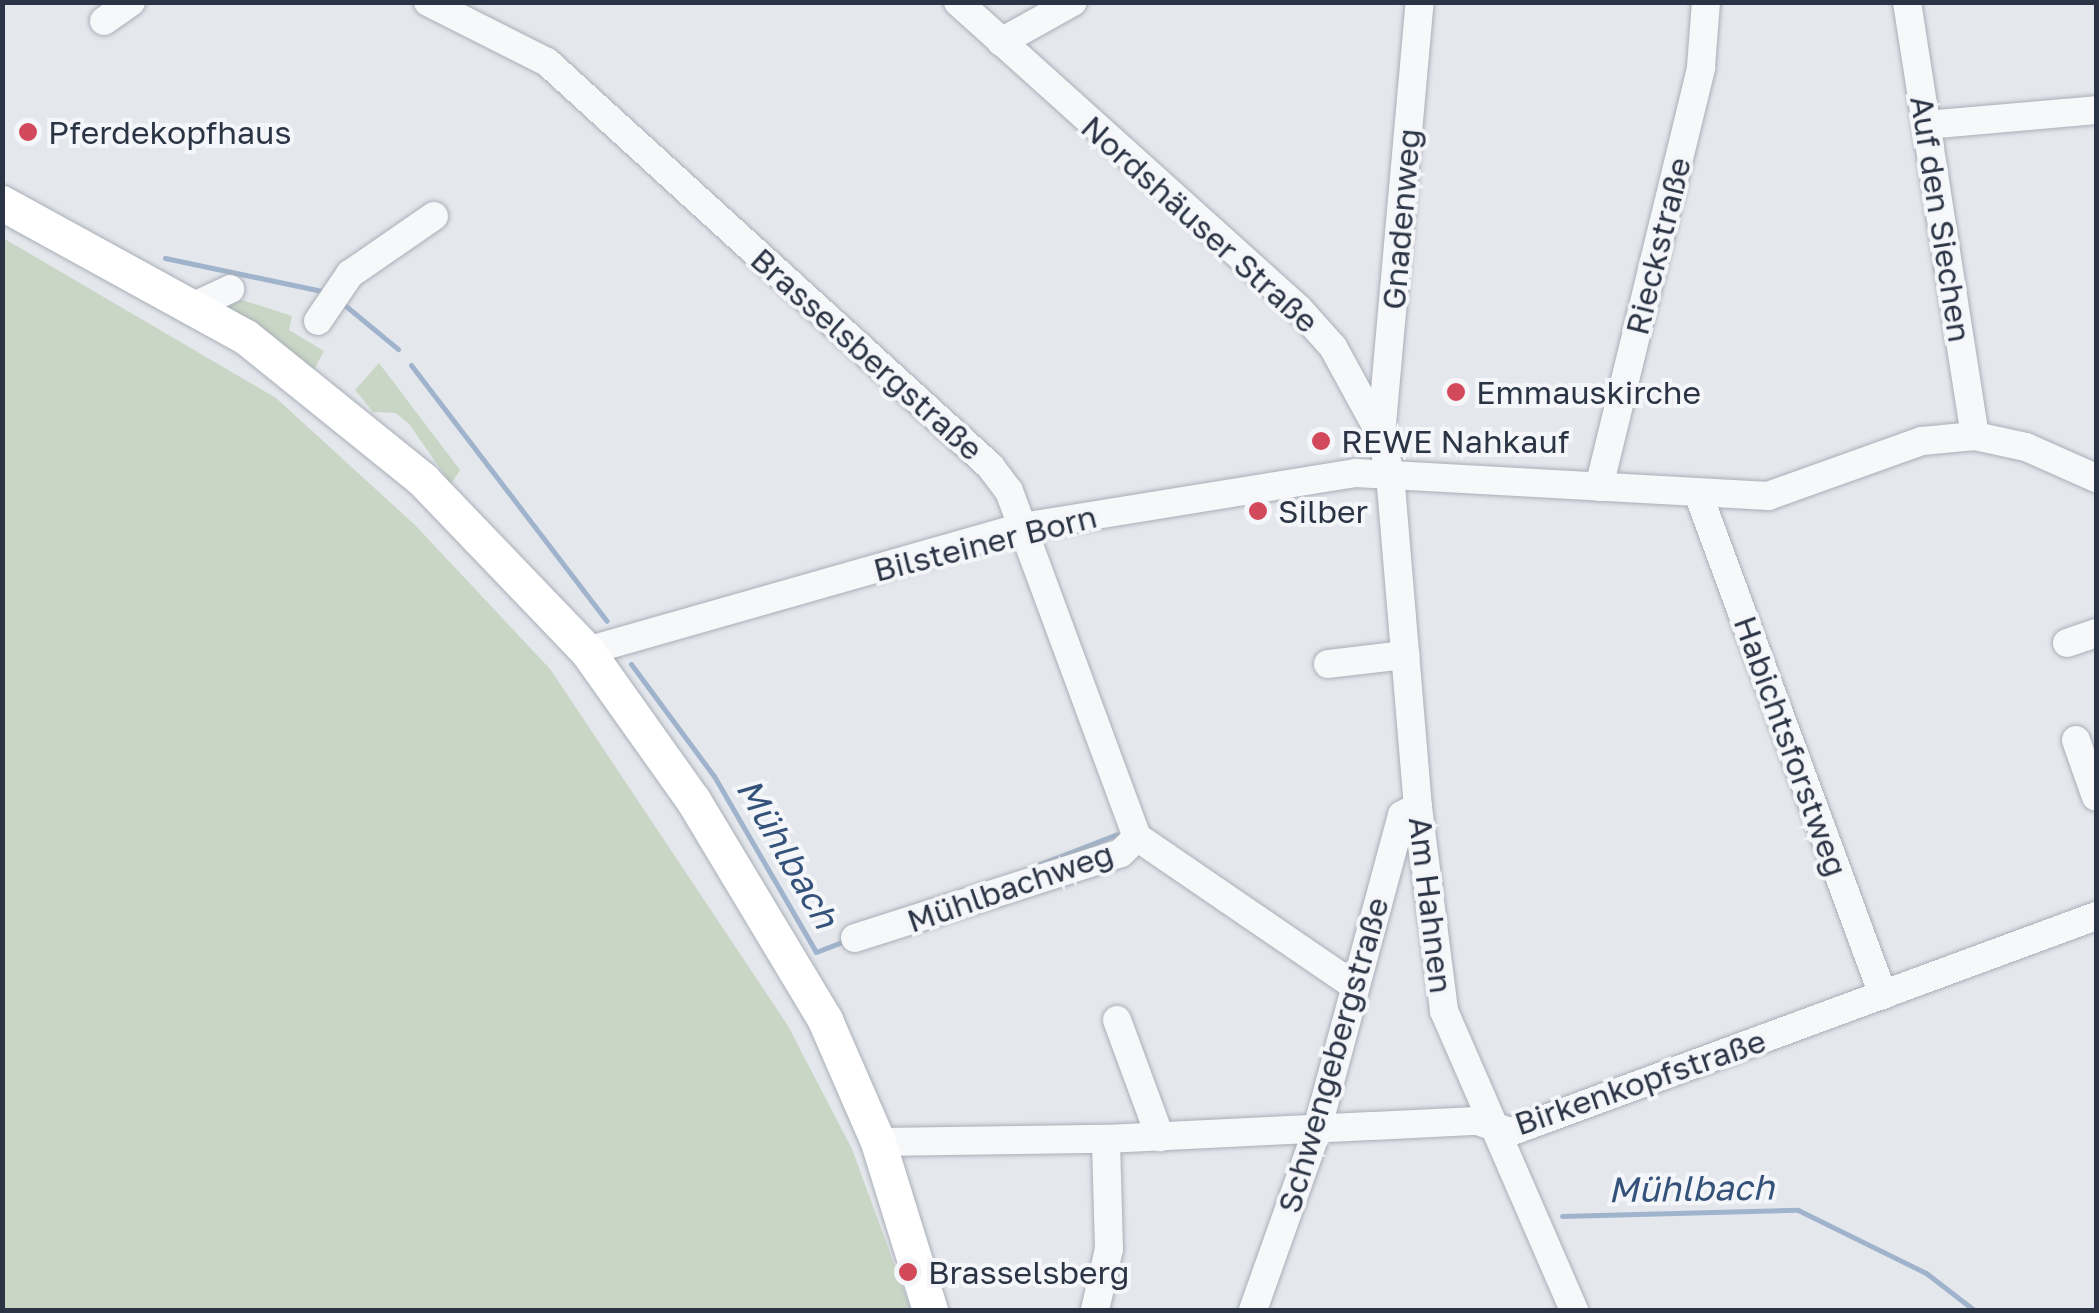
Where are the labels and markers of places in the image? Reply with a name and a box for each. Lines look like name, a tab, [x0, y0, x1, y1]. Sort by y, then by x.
place label: Pferdekopfhaus	[48, 113, 291, 151]
marker: Pferdekopfhaus	[17, 121, 39, 143]
place label: Emmauskirche	[1476, 373, 1701, 411]
marker: Emmauskirche	[1445, 381, 1467, 403]
place label: REWE Nahkauf	[1341, 422, 1569, 460]
marker: REWE Nahkauf	[1310, 430, 1332, 452]
place label: Silber	[1278, 492, 1368, 530]
marker: Silber	[1247, 500, 1269, 522]
place label: Brasselsberg	[928, 1253, 1129, 1291]
marker: Brasselsberg	[897, 1261, 919, 1283]

